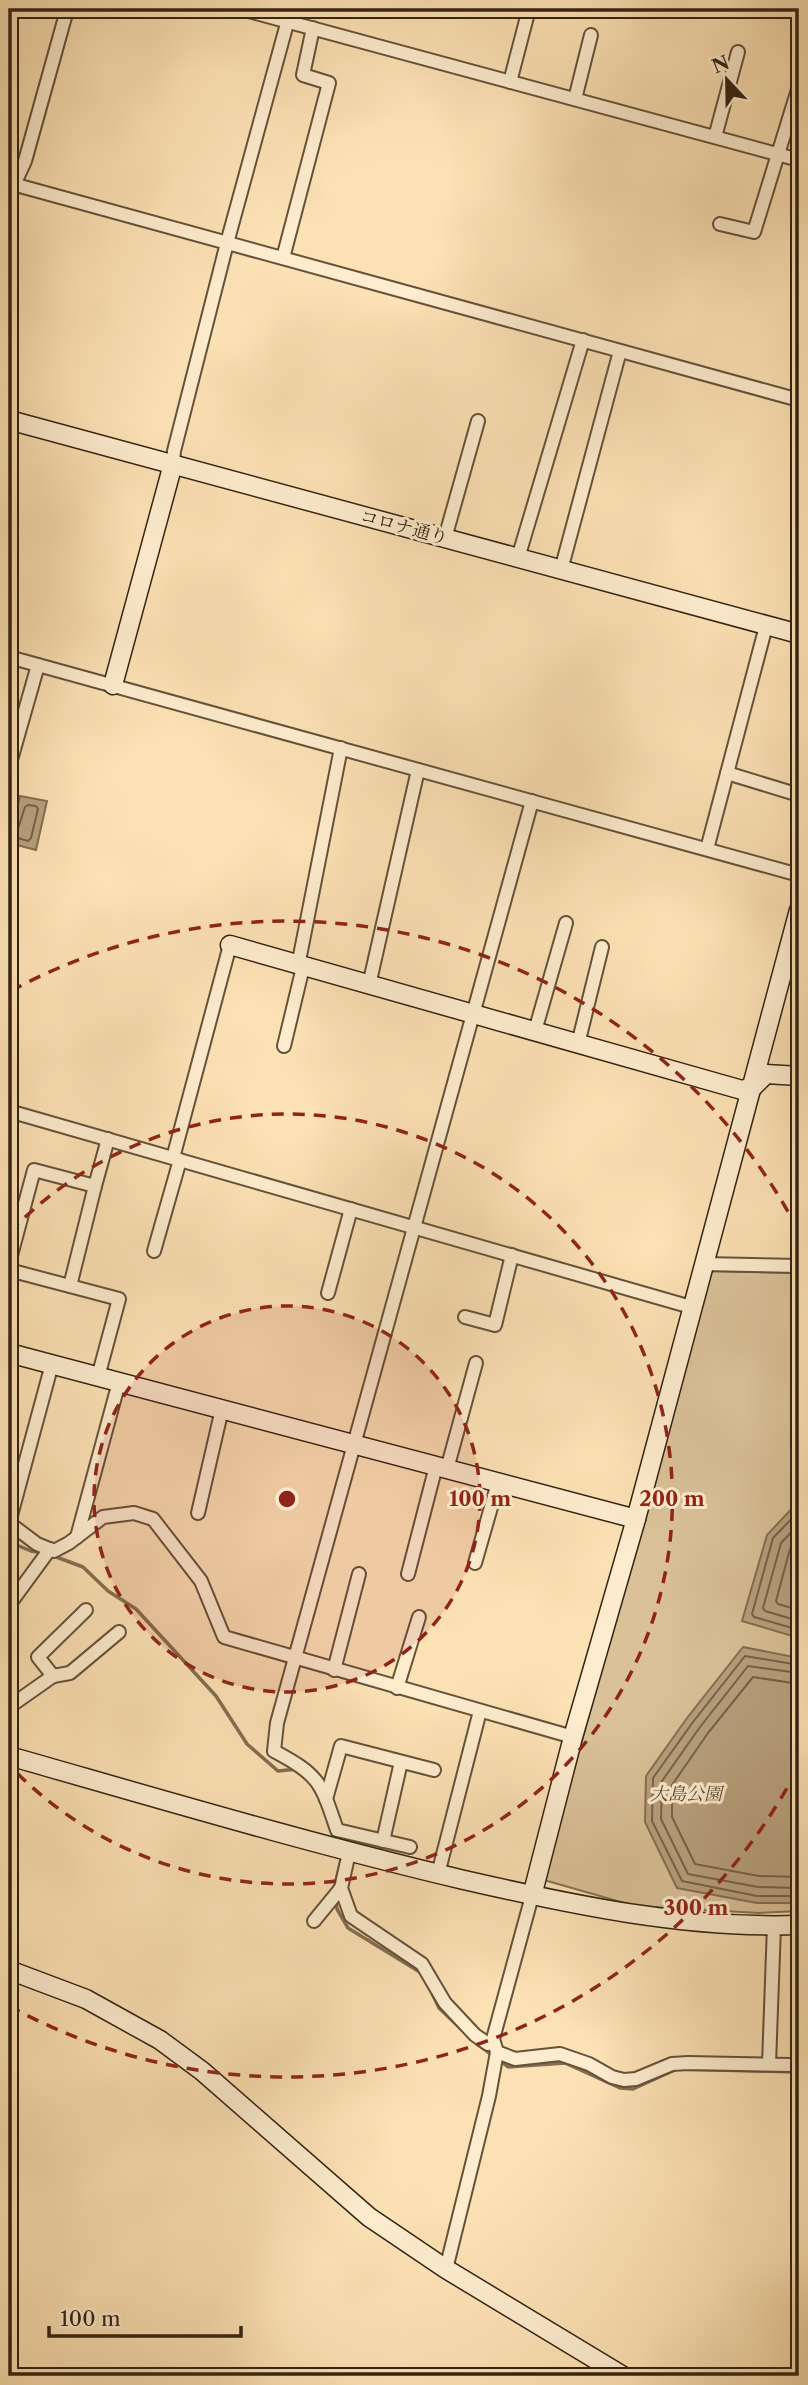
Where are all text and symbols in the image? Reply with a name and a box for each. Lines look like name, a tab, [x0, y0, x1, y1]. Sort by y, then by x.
north arrow	[692, 46, 762, 116]
text: N	[709, 51, 733, 78]
street label: コロナ通り	[358, 505, 450, 549]
text: 100 m	[449, 1486, 511, 1511]
text: 200 m	[639, 1486, 705, 1511]
centre of rings	[275, 1487, 299, 1511]
park label: 大島公園	[650, 1783, 725, 1805]
text: 300 m	[664, 1895, 728, 1920]
scale bar	[49, 2294, 242, 2338]
text: 100 m	[60, 2306, 121, 2331]

